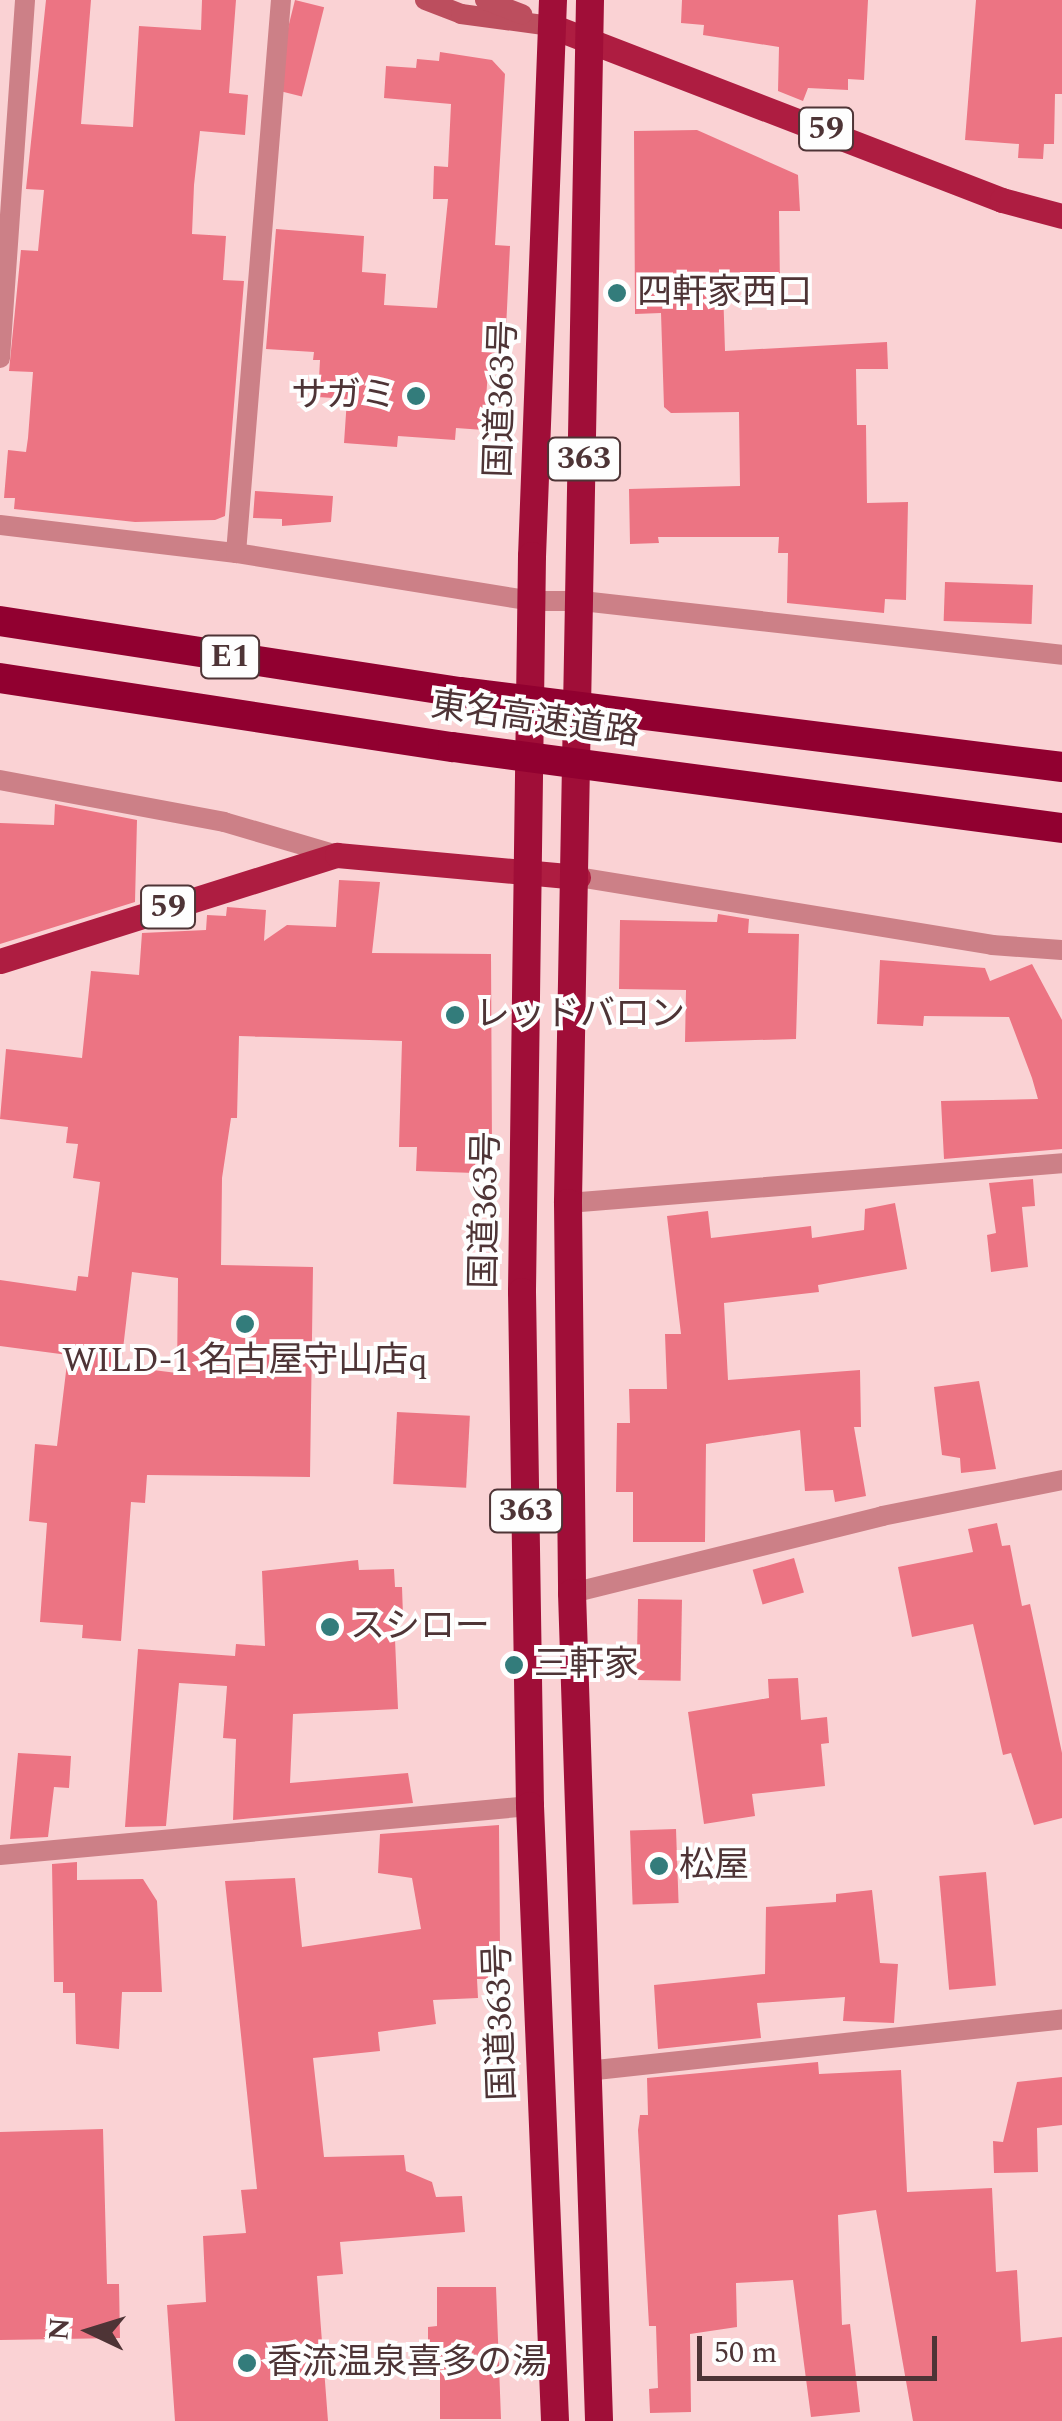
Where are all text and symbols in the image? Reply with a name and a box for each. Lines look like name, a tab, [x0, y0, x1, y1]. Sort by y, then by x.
road number: 59	[796, 102, 856, 156]
place label: 四軒家西口	[637, 272, 812, 314]
marker: 四軒家西口	[606, 282, 628, 304]
street label: 国道363号	[478, 320, 526, 478]
place label: サガミ	[291, 375, 396, 417]
marker: サガミ	[405, 385, 427, 407]
road number: 363	[546, 432, 622, 486]
road number: E1	[200, 630, 260, 684]
street label: 東名高速道路	[428, 685, 642, 755]
road number: 59	[138, 880, 198, 934]
place label: レッドバロン	[475, 994, 685, 1036]
marker: レッドバロン	[444, 1004, 466, 1026]
street label: 国道363号	[464, 1131, 508, 1289]
marker: WILD-1 名古屋守山店q	[234, 1313, 256, 1335]
place label: WILD-1 名古屋守山店q	[62, 1340, 428, 1382]
road number: 363	[488, 1484, 564, 1538]
place label: スシロー	[350, 1606, 490, 1648]
marker: スシロー	[319, 1616, 341, 1638]
place label: 三軒家	[534, 1644, 639, 1686]
marker: 三軒家	[503, 1654, 525, 1676]
place label: 松屋	[679, 1845, 749, 1887]
marker: 松屋	[648, 1855, 670, 1877]
street label: 国道363号	[477, 1943, 525, 2101]
north arrow	[40, 2281, 140, 2381]
text: N	[37, 2316, 82, 2342]
scale bar	[702, 2316, 942, 2378]
text: 50 m	[714, 2330, 777, 2376]
place label: 香流温泉喜多の湯	[267, 2342, 547, 2384]
marker: 香流温泉喜多の湯	[236, 2352, 258, 2374]

